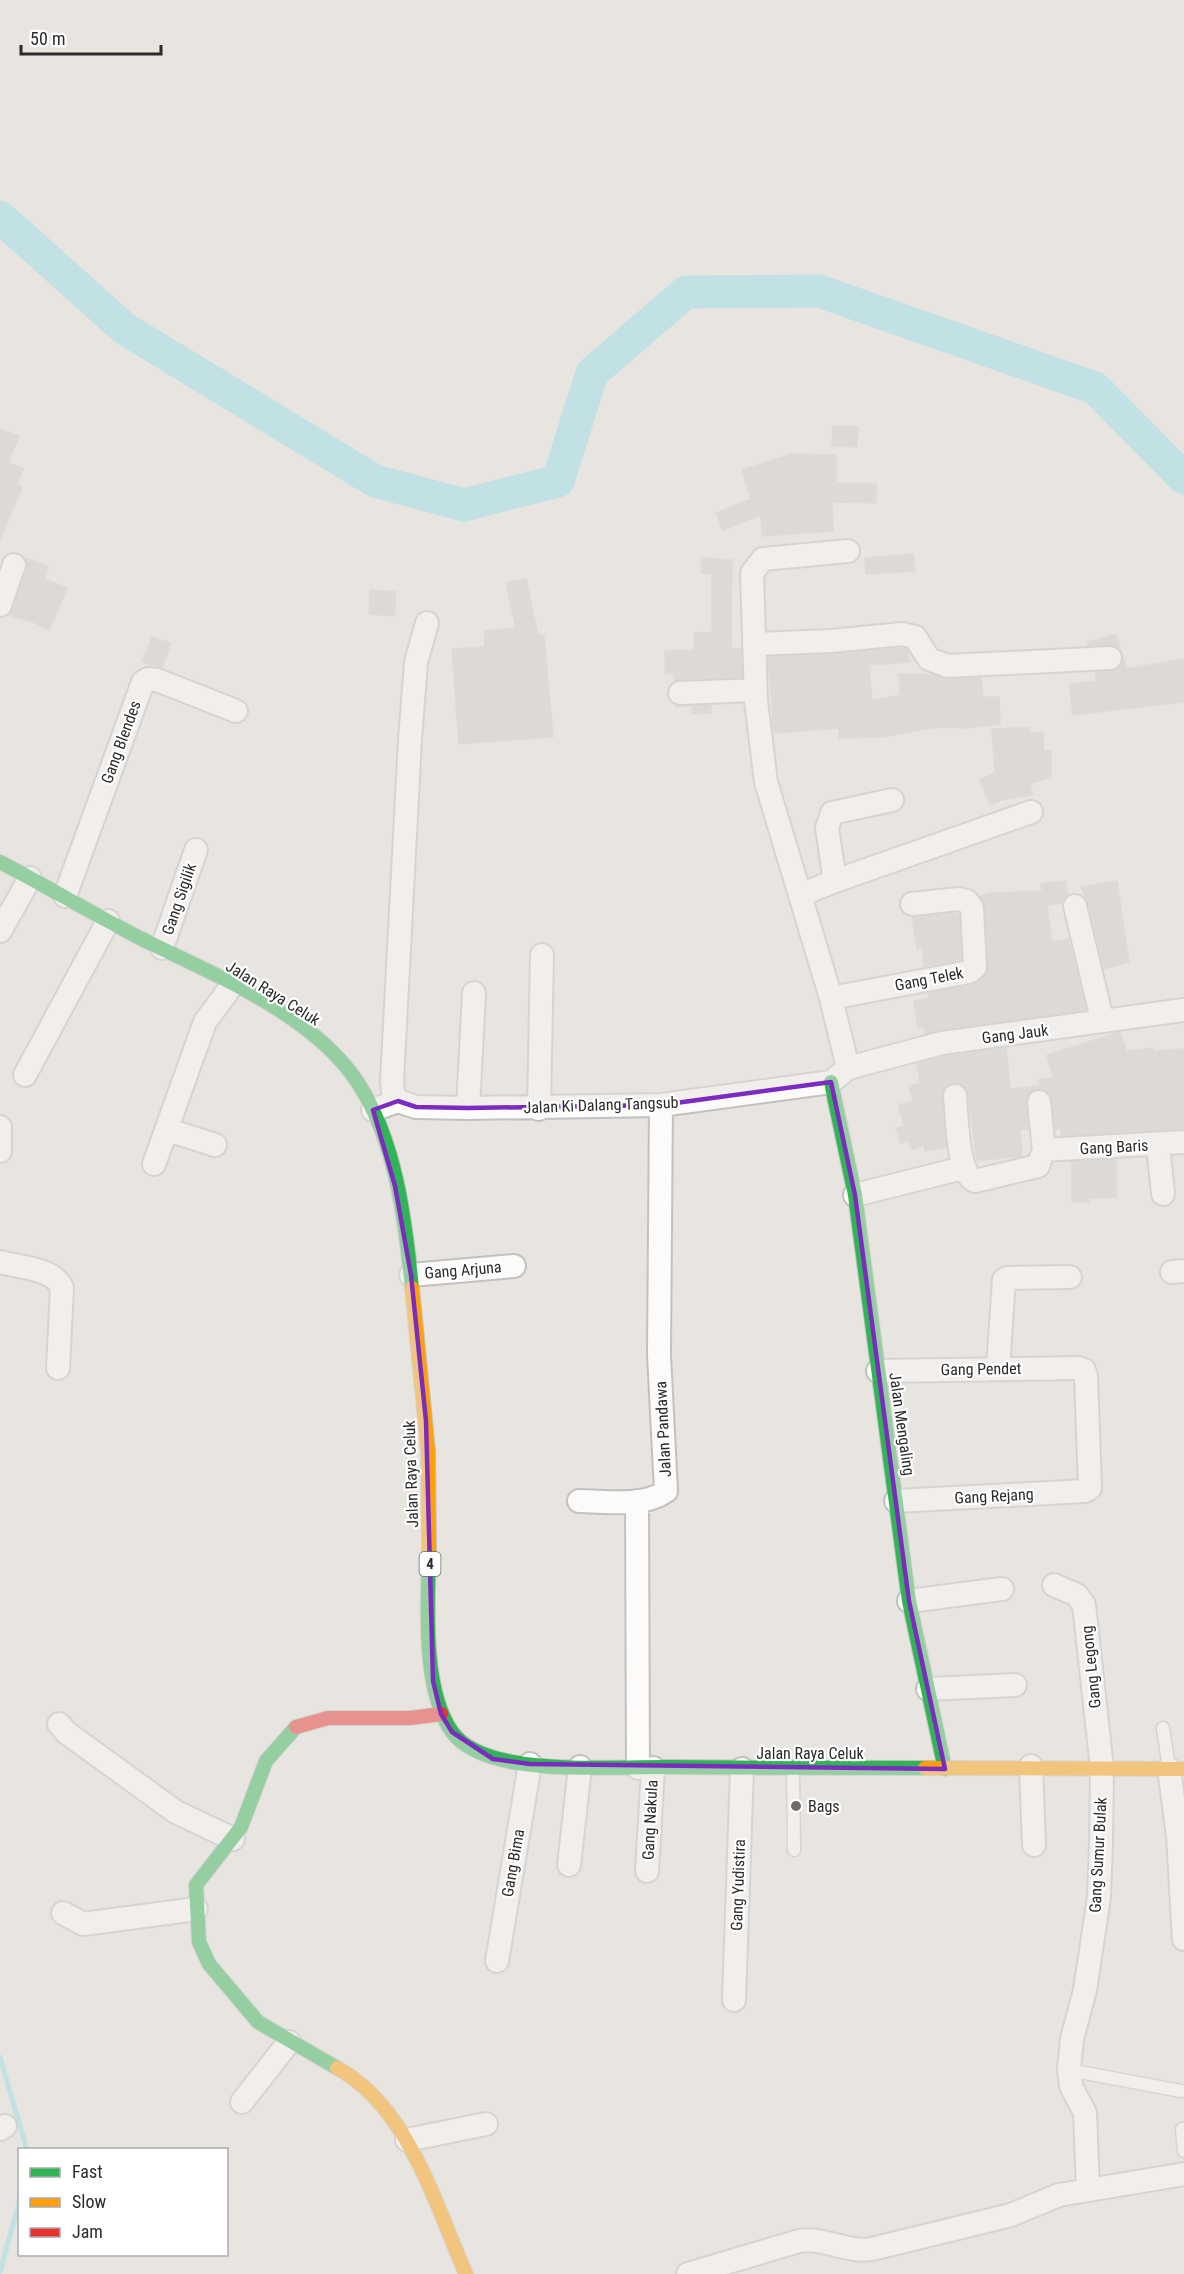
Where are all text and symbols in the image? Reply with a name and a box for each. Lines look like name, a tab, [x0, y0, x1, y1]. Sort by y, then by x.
scale bar	[21, 18, 160, 56]
text: 50 m	[30, 28, 65, 49]
street label: Gang Blendes	[97, 698, 145, 786]
street label: Gang Sigilik	[158, 860, 200, 937]
street label: Jalan Raya Celuk	[222, 957, 324, 1030]
street label: Gang Telek	[893, 963, 966, 995]
street label: Gang Jauk	[981, 1020, 1050, 1047]
street label: Jalan Ki Dalang Tangsub	[523, 1093, 679, 1117]
street label: Gang Baris	[1079, 1136, 1149, 1158]
street label: Gang Arjuna	[424, 1257, 502, 1283]
street label: Gang Pendet	[941, 1359, 1022, 1379]
street label: Jalan Mengaling	[885, 1371, 919, 1477]
street label: Jalan Pandawa	[651, 1381, 675, 1477]
street label: Jalan Raya Celuk	[400, 1419, 422, 1528]
street label: Gang Rejang	[954, 1484, 1034, 1508]
road number: 4	[420, 1552, 440, 1576]
street label: Gang Legong	[1077, 1625, 1105, 1709]
street label: Jalan Raya Celuk	[756, 1744, 864, 1763]
street label: Gang Nakula	[638, 1779, 662, 1861]
street label: Gang Sumur Bulak	[1085, 1796, 1111, 1913]
place label: Bags	[808, 1797, 840, 1816]
marker: Bags	[789, 1799, 803, 1813]
street label: Gang Bima	[498, 1828, 528, 1898]
street label: Gang Yudistira	[727, 1839, 749, 1931]
legend	[18, 2148, 228, 2256]
text: Fast	[72, 2161, 103, 2182]
text: Slow	[72, 2191, 107, 2212]
text: Jam	[72, 2221, 103, 2242]

